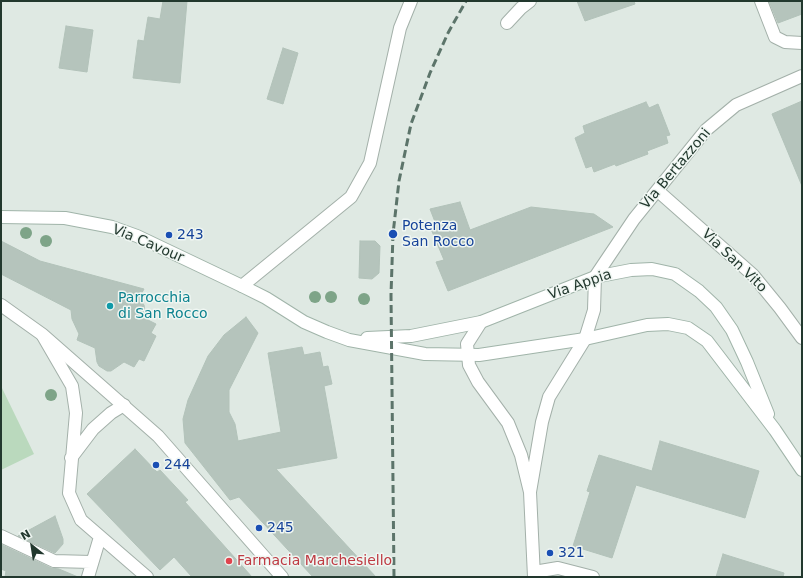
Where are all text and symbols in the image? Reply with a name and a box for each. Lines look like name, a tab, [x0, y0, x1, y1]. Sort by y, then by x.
street label: Via Bertazzoni	[637, 125, 715, 213]
place label: Potenza San Rocco	[402, 218, 474, 250]
street label: Via Cavour	[110, 221, 186, 267]
street label: Via San Vito	[698, 226, 770, 296]
place label: 243	[177, 227, 204, 243]
marker: Potenza San Rocco	[387, 228, 399, 240]
marker: 243	[164, 230, 174, 240]
street label: Via Appia	[546, 266, 614, 304]
place label: Parrocchia di San Rocco	[118, 290, 208, 322]
marker: Parrocchia di San Rocco	[105, 301, 115, 311]
place label: 244	[164, 457, 191, 473]
marker: 244	[151, 460, 161, 470]
place label: 245	[267, 520, 294, 536]
marker: 245	[254, 523, 264, 533]
north arrow	[12, 526, 52, 566]
text: N	[19, 527, 33, 543]
place label: 321	[558, 545, 585, 561]
marker: 321	[545, 548, 555, 558]
place label: Farmacia Marchesiello	[237, 553, 392, 569]
marker: Farmacia Marchesiello	[224, 556, 234, 566]

